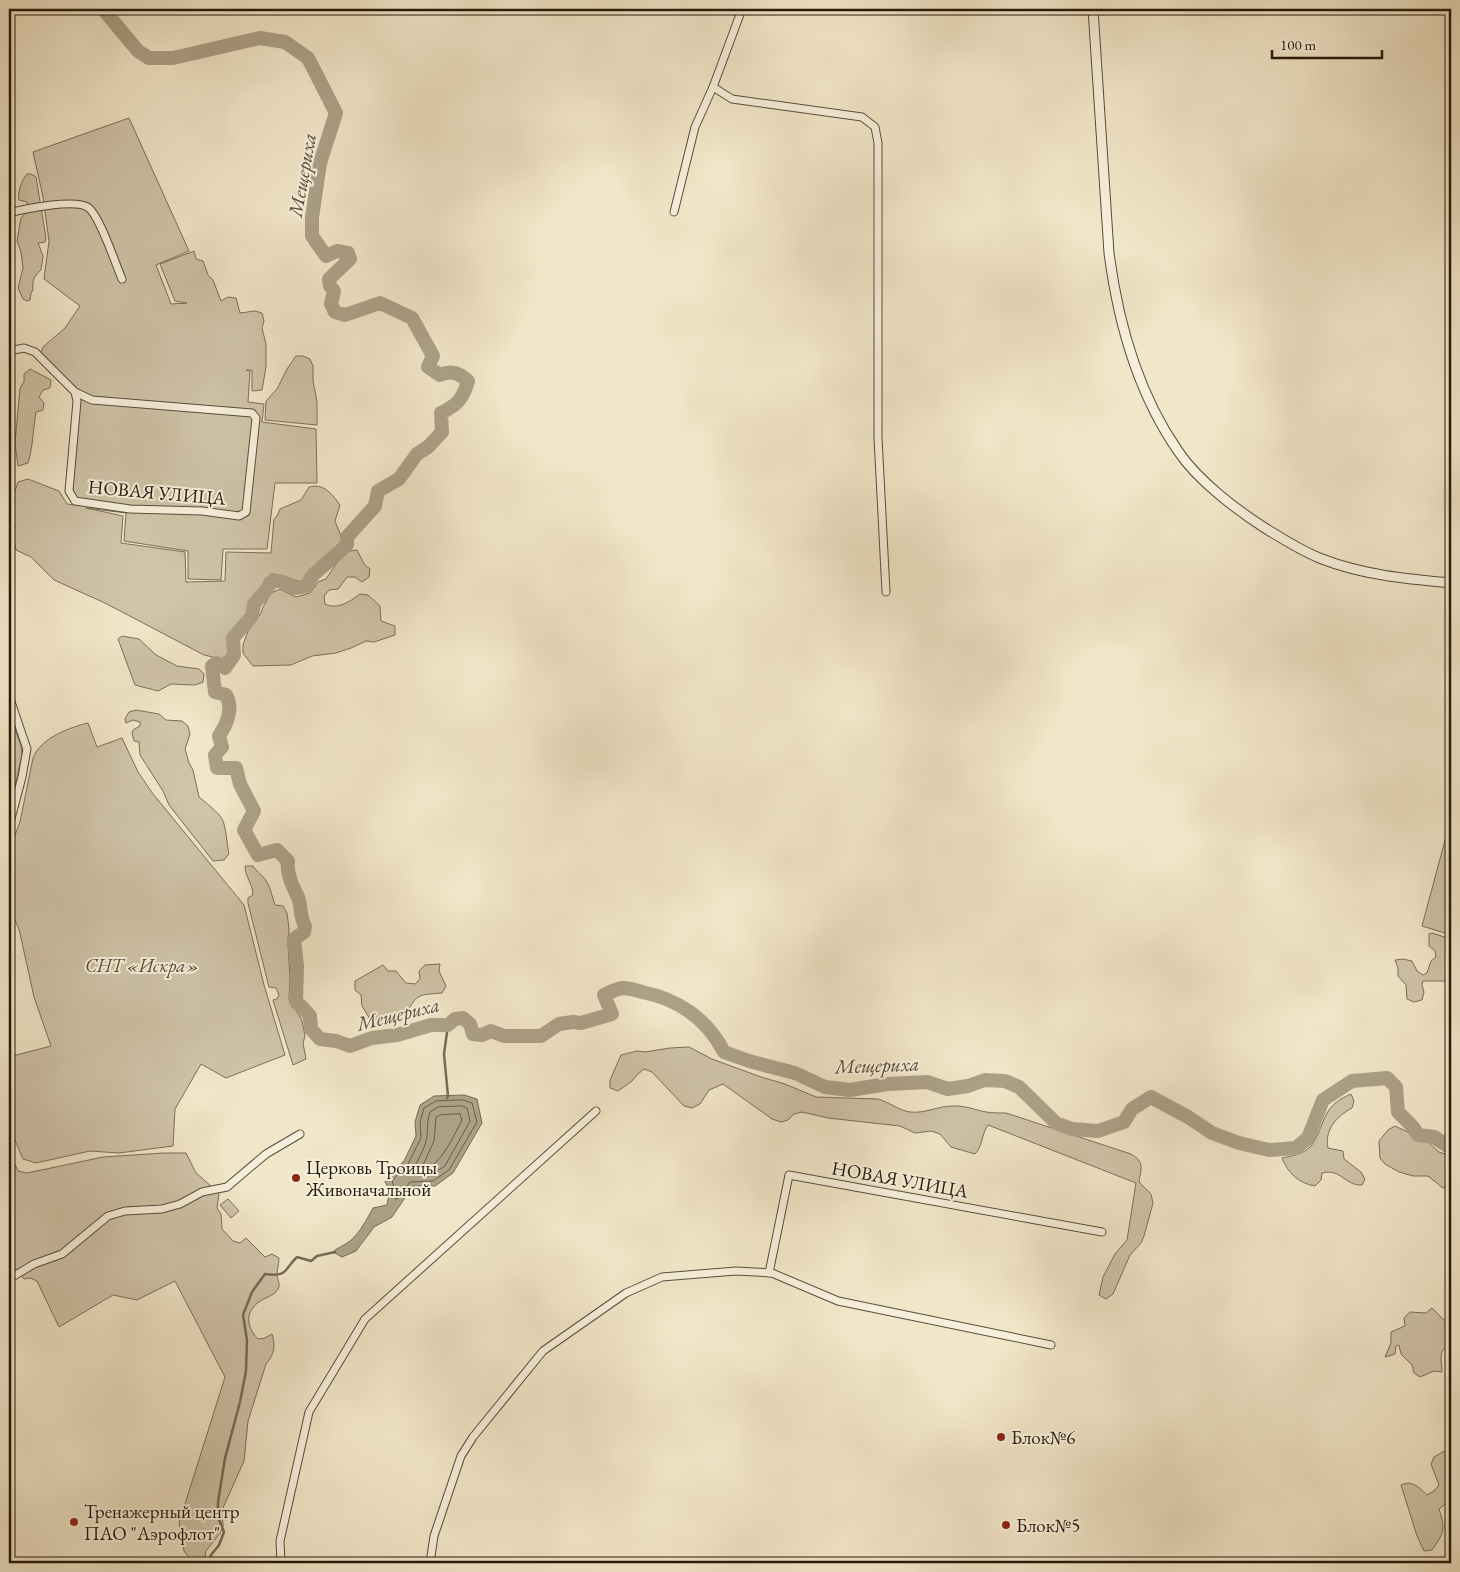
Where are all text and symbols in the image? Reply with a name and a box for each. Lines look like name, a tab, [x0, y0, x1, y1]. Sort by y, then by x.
scale bar	[1272, 28, 1382, 60]
text: 100 m	[1280, 35, 1317, 54]
water label: Мещериха	[282, 131, 322, 220]
street label: НОВАЯ УЛИЦА	[87, 474, 228, 511]
park label: СНТ «Искра»	[85, 953, 199, 978]
water label: Мещериха	[353, 991, 442, 1037]
water label: Мещериха	[833, 1051, 920, 1080]
place label: Церковь Троицы Живоначальной	[305, 1155, 438, 1202]
street label: НОВАЯ УЛИЦА	[830, 1155, 971, 1204]
marker: Церковь Троицы Живоначальной	[290, 1172, 302, 1184]
place label: Блок№6	[1011, 1425, 1075, 1450]
marker: Блок№6	[995, 1431, 1007, 1443]
place label: Тренажерный центр ПАО "Аэрофлот"	[84, 1499, 240, 1546]
place label: Блок№5	[1016, 1513, 1080, 1538]
marker: Тренажерный центр ПАО "Аэрофлот"	[68, 1516, 80, 1528]
marker: Блок№5	[1000, 1519, 1012, 1531]

